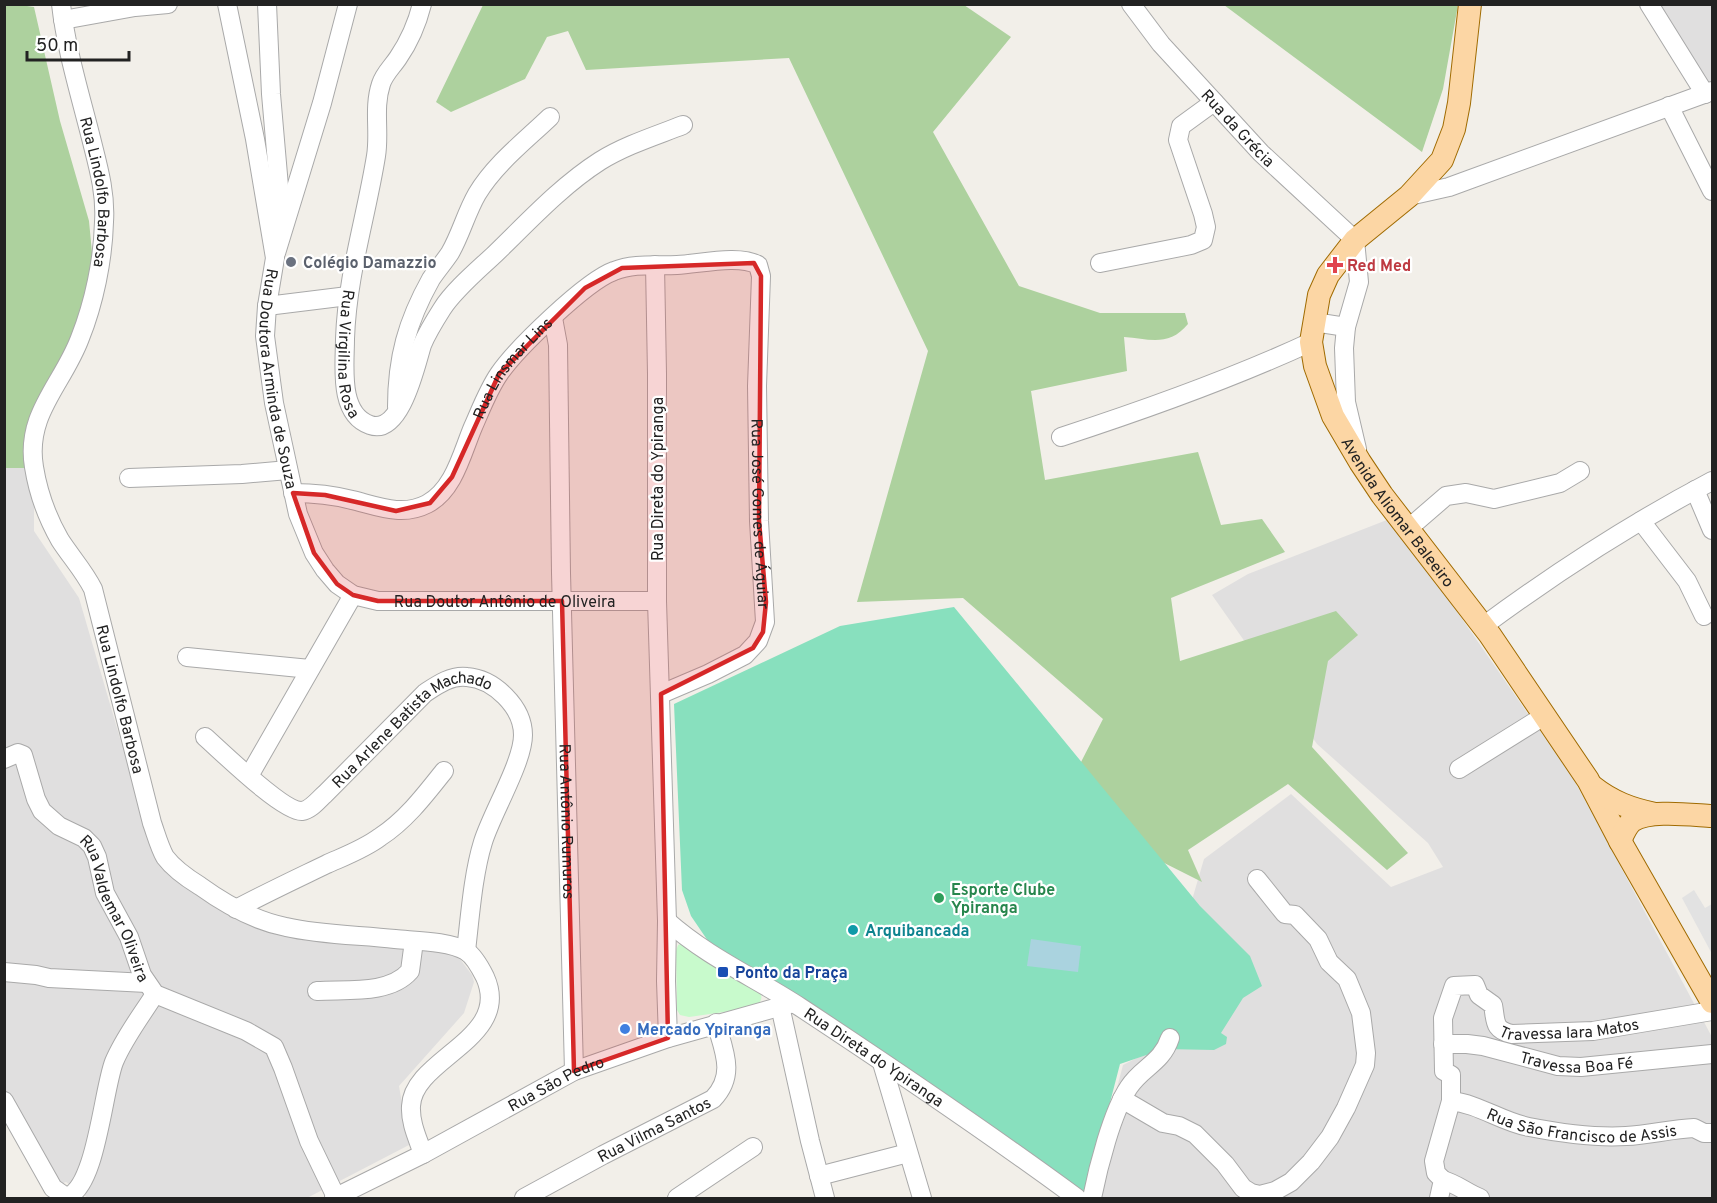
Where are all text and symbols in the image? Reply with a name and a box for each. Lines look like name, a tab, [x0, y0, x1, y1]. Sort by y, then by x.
scale bar	[27, 24, 129, 62]
text: 50 m	[36, 35, 78, 58]
street label: Rua da Grécia	[1196, 86, 1278, 172]
street label: Rua Lindolfo Barbosa	[74, 115, 112, 269]
place label: Colégio Damazzio	[303, 254, 437, 274]
marker: Colégio Damazzio	[284, 255, 298, 269]
place label: Red Med	[1347, 257, 1411, 277]
marker: Red Med	[1328, 258, 1342, 272]
street label: Rua Doutora Arminda de Souza	[253, 267, 300, 491]
street label: Rua Virgilina Rosa	[332, 288, 363, 423]
street label: Rua Linsmar Lins	[470, 314, 557, 422]
street label: Rua Direta do Ypiranga	[649, 397, 669, 561]
street label: Rua José Gomes de Águiar	[745, 418, 772, 610]
street label: Avenida Aliomar Baleeiro	[1336, 434, 1457, 592]
street label: Rua Doutor Antônio de Oliveira	[394, 593, 615, 613]
street label: Rua Lindolfo Barbosa	[90, 623, 147, 776]
street label: Rua Arlene Batista Machado	[328, 669, 496, 793]
street label: Rua Antônio Rumuros	[553, 743, 578, 900]
street label: Rua Valdemar Oliveira	[75, 831, 152, 987]
place label: Esporte Clube Ypiranga	[951, 881, 1055, 919]
marker: Esporte Clube Ypiranga	[932, 891, 946, 905]
place label: Arquibancada	[865, 922, 970, 942]
marker: Arquibancada	[846, 923, 860, 937]
place label: Ponto da Praça	[735, 964, 848, 984]
marker: Ponto da Praça	[716, 965, 730, 979]
street label: Rua Direta do Ypiranga	[799, 1004, 947, 1113]
street label: Travessa Iara Matos	[1496, 1015, 1641, 1046]
place label: Mercado Ypiranga	[637, 1021, 771, 1041]
marker: Mercado Ypiranga	[618, 1022, 632, 1036]
street label: Travessa Boa Fé	[1517, 1048, 1634, 1079]
street label: Rua São Pedro	[505, 1053, 607, 1117]
street label: Rua Vilma Santos	[594, 1094, 715, 1168]
street label: Rua São Francisco de Assis	[1483, 1105, 1678, 1148]

